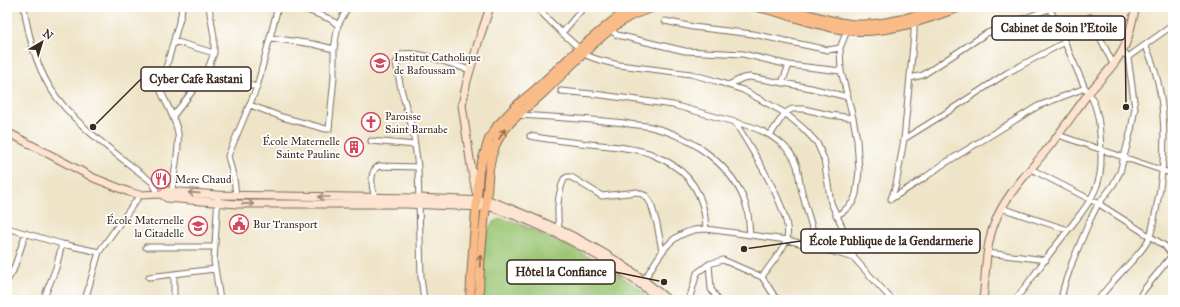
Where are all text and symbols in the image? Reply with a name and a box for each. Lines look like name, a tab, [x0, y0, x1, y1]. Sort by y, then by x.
callout: Cabinet de Soin l'Etoile	[992, 16, 1125, 40]
text: Cabinet de Soin l'Etoile	[1001, 21, 1117, 35]
north arrow	[22, 22, 62, 62]
text: N	[40, 27, 56, 43]
place label: Institut Catholique de Bafoussam	[394, 51, 481, 77]
school or university icon: Institut Catholique de Bafoussam	[369, 52, 391, 74]
callout: Cyber Cafe Rastani	[141, 67, 251, 91]
text: Cyber Cafe Rastani	[149, 72, 243, 87]
place label: Paroisse Saint Barnabe	[385, 110, 448, 136]
church icon: Paroisse Saint Barnabe	[360, 111, 382, 133]
one-way arrow	[498, 128, 506, 140]
place label: École Maternelle Sainte Pauline	[262, 134, 340, 161]
building icon: École Maternelle Sainte Pauline	[343, 136, 365, 158]
restaurant icon: Mere Chaud	[150, 168, 172, 190]
place label: Mere Chaud	[175, 173, 232, 186]
one-way arrow	[188, 190, 201, 197]
one-way arrow	[318, 193, 331, 201]
one-way arrow	[241, 200, 254, 208]
place label: École Maternelle la Citadelle	[106, 213, 184, 240]
public building icon: Bur Transport	[228, 213, 250, 235]
school or university icon: École Maternelle la Citadelle	[187, 215, 209, 237]
place label: Bur Transport	[253, 218, 318, 231]
callout: École Publique de la Gendarmerie	[801, 229, 980, 253]
text: École Publique de la Gendarmerie	[809, 232, 973, 249]
one-way arrow	[477, 255, 484, 268]
callout: Hôtel la Confiance	[507, 260, 615, 284]
text: Hôtel la Confiance	[515, 265, 607, 279]

